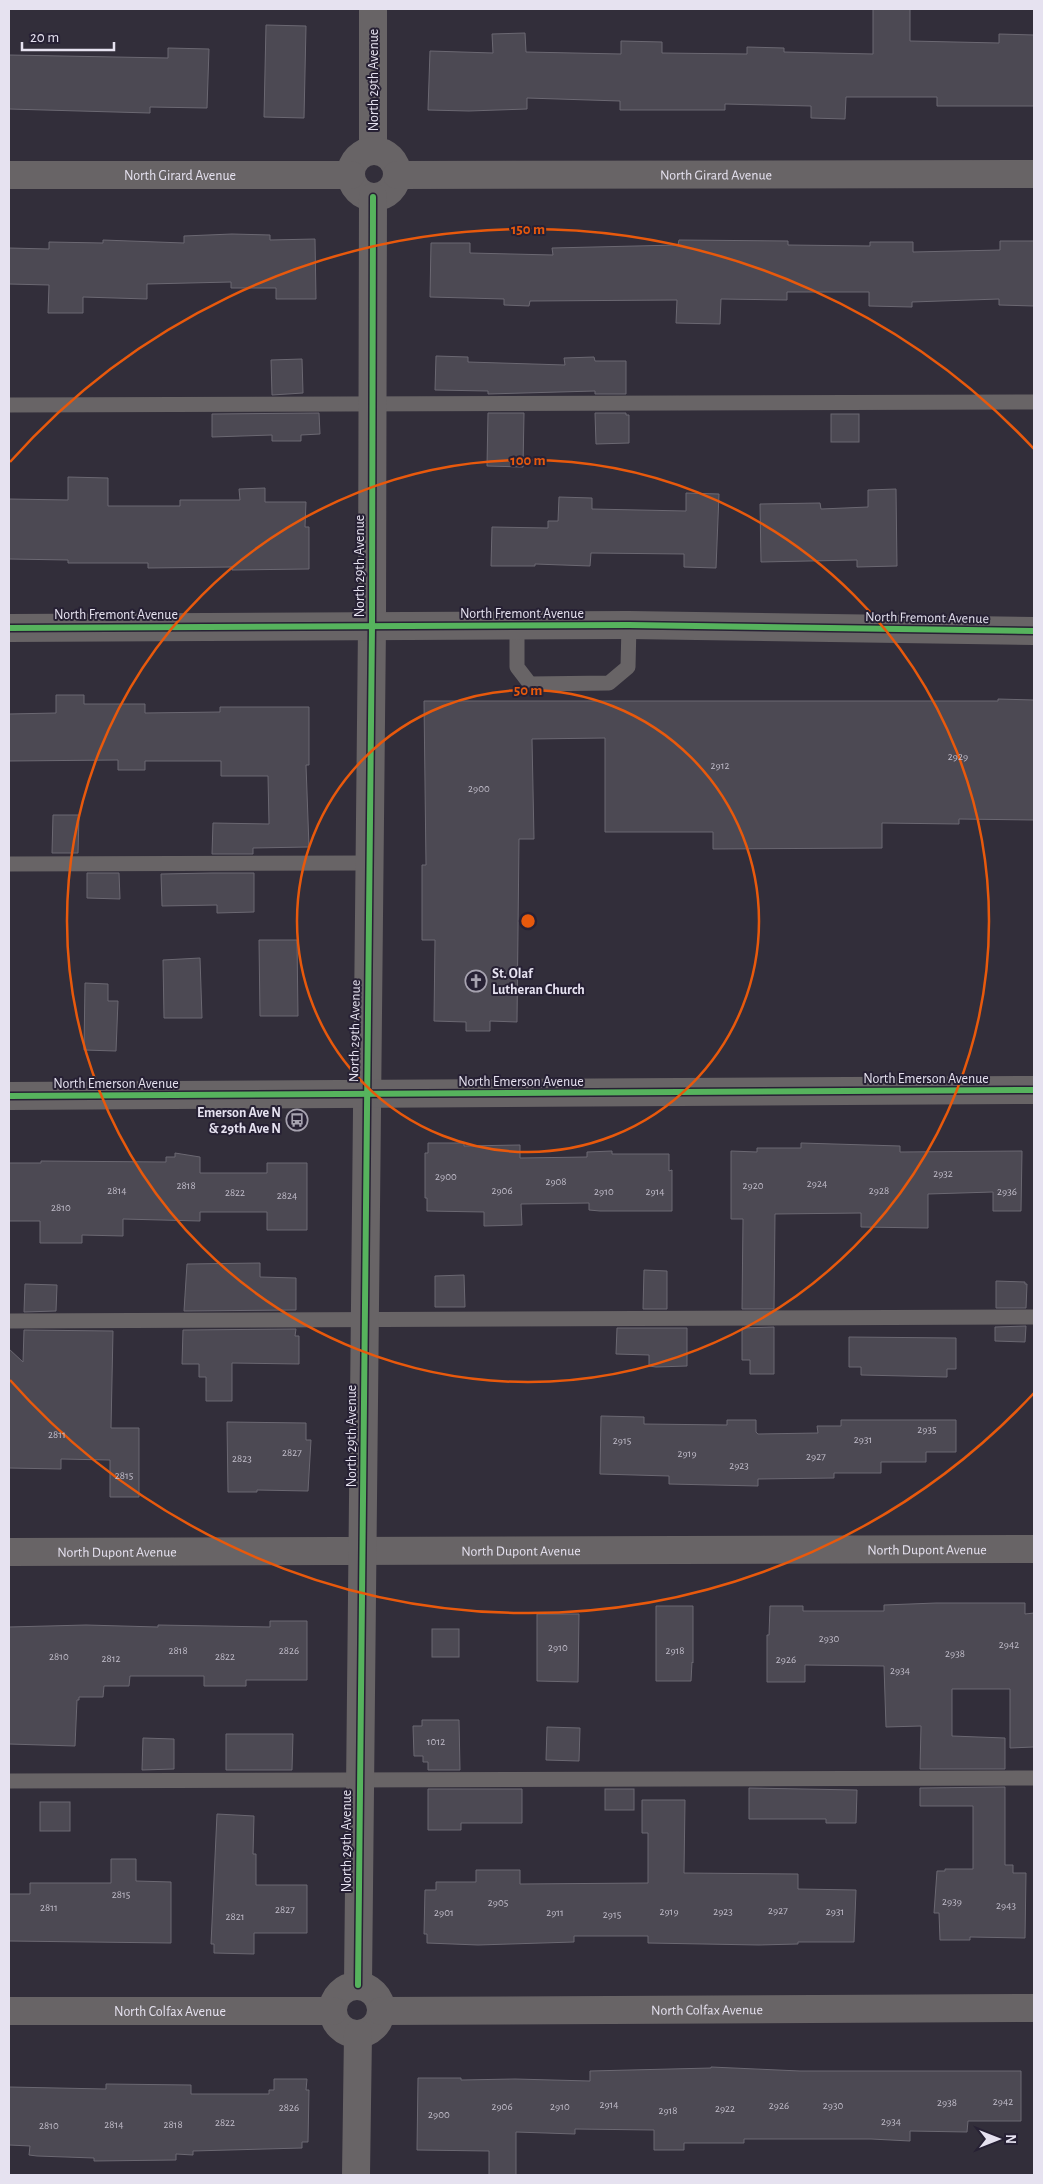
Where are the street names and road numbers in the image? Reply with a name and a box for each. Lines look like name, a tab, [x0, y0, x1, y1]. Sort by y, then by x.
street label: North 29th Avenue	[367, 29, 381, 131]
street label: North Girard Avenue	[660, 168, 772, 183]
street label: North Girard Avenue	[124, 169, 236, 183]
street label: North 29th Avenue	[353, 515, 367, 617]
street label: North Fremont Avenue	[460, 607, 584, 621]
street label: North Fremont Avenue	[54, 608, 178, 622]
street label: North Fremont Avenue	[865, 610, 989, 626]
street label: North 29th Avenue	[347, 980, 363, 1082]
street label: North Emerson Avenue	[863, 1072, 989, 1086]
street label: North Emerson Avenue	[458, 1075, 584, 1089]
street label: North Emerson Avenue	[53, 1077, 179, 1091]
street label: North 29th Avenue	[345, 1385, 359, 1487]
street label: North Dupont Avenue	[867, 1543, 987, 1557]
street label: North Dupont Avenue	[461, 1544, 581, 1559]
street label: North Dupont Avenue	[57, 1546, 177, 1560]
street label: North 29th Avenue	[340, 1790, 354, 1892]
street label: North Colfax Avenue	[651, 2003, 763, 2018]
street label: North Colfax Avenue	[114, 2005, 226, 2019]

